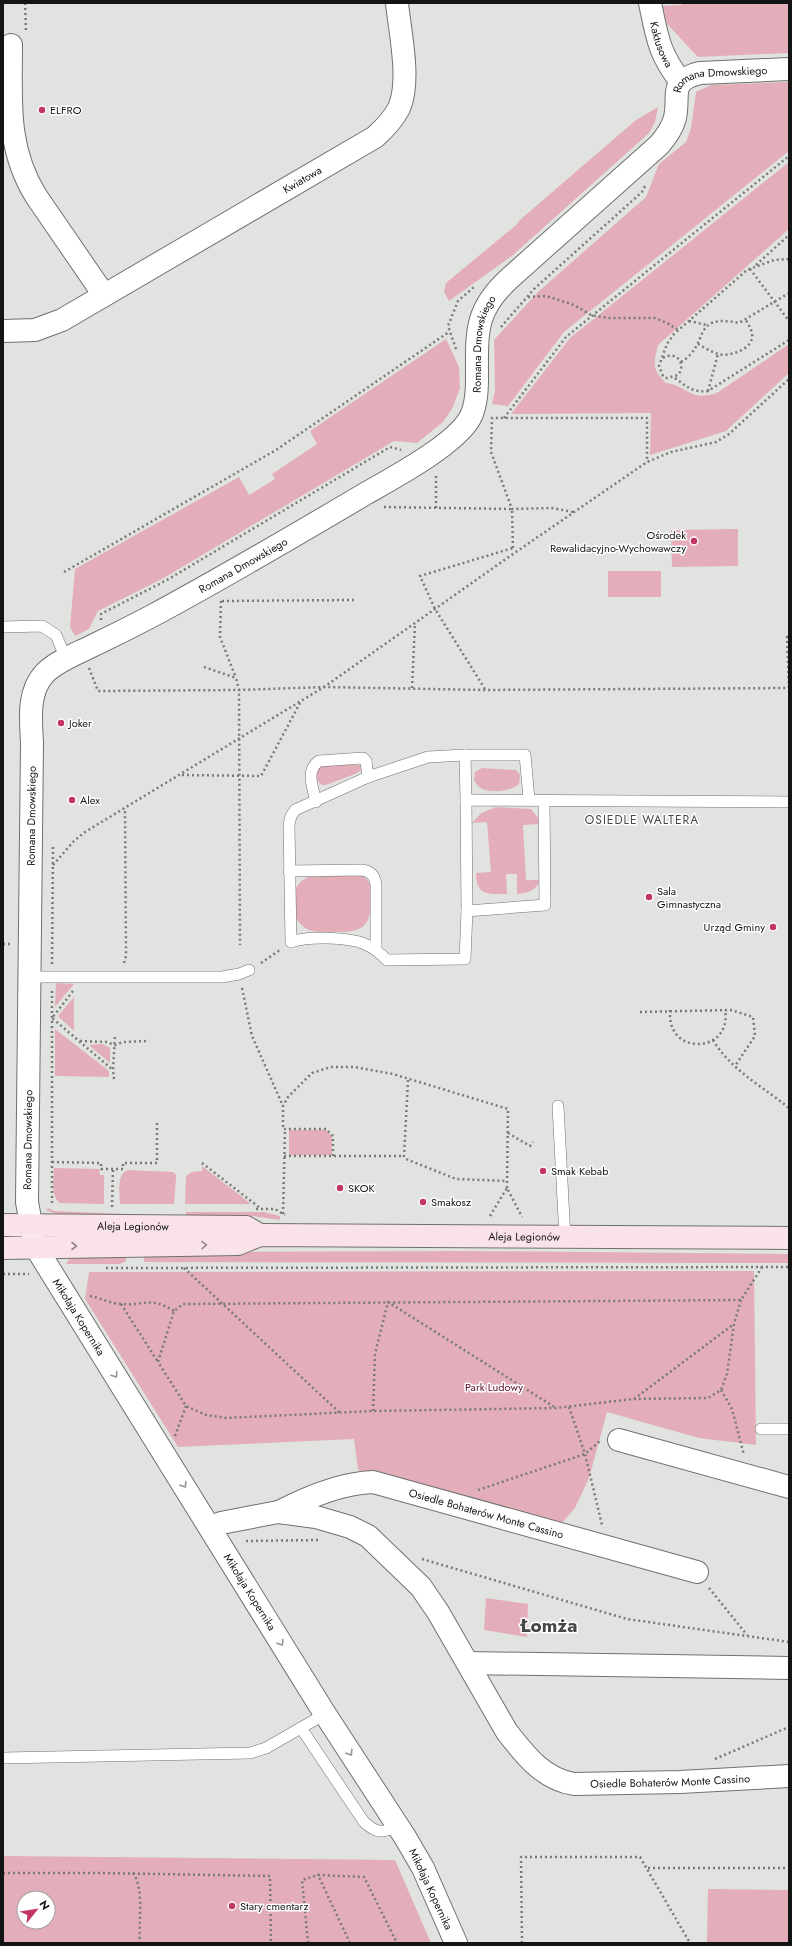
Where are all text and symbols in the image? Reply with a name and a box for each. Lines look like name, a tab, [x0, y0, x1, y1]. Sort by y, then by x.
street label: Kaktusowa	[646, 20, 677, 70]
street label: Romana Dmowskiego	[669, 62, 768, 94]
place label: ELFRO	[50, 102, 82, 118]
marker: ELFRO	[37, 105, 47, 115]
street label: Kwiatowa	[280, 162, 325, 197]
street label: Romana Dmowskiego	[468, 292, 499, 393]
place label: Ośrodek Rewalidacyjno-Wychowawczy	[550, 527, 686, 556]
street label: Romana Dmowskiego	[196, 533, 290, 597]
marker: Ośrodek Rewalidacyjno-Wychowawczy	[689, 536, 699, 546]
place label: Joker	[67, 715, 92, 731]
marker: Joker	[56, 718, 66, 728]
street label: Romana Dmowskiego	[23, 766, 40, 866]
place label: Alex	[80, 792, 100, 808]
marker: Alex	[67, 795, 77, 805]
district label: OSIEDLE WALTERA	[585, 811, 699, 829]
place label: Sala Gimnastyczna	[657, 883, 721, 912]
marker: Sala Gimnastyczna	[644, 892, 654, 902]
place label: Urząd Gminy	[704, 919, 765, 935]
marker: Urząd Gminy	[768, 922, 778, 932]
street label: Romana Dmowskiego	[19, 1090, 36, 1190]
place label: Smak Kebab	[551, 1163, 608, 1179]
marker: Smak Kebab	[538, 1166, 548, 1176]
place label: SKOK	[348, 1180, 375, 1196]
marker: SKOK	[335, 1183, 345, 1193]
place label: Smakosz	[431, 1194, 471, 1210]
marker: Smakosz	[418, 1197, 428, 1207]
street label: Aleja Legionów	[97, 1218, 169, 1234]
street label: Aleja Legionów	[488, 1228, 561, 1245]
one-way arrow	[201, 1241, 207, 1249]
one-way arrow	[71, 1242, 77, 1250]
street label: Mikołaja Kopernika	[49, 1275, 109, 1359]
one-way arrow	[110, 1371, 118, 1378]
park label: Park Ludowy	[465, 1379, 523, 1395]
one-way arrow	[179, 1481, 186, 1488]
street label: Osiedle Bohaterów Monte Cassino	[407, 1484, 565, 1543]
street label: Mikołaja Kopernika	[220, 1550, 280, 1634]
district label: Łomża	[519, 1612, 578, 1639]
one-way arrow	[277, 1639, 284, 1646]
one-way arrow	[346, 1749, 353, 1756]
street label: Osiedle Bohaterów Monte Cassino	[590, 1770, 750, 1792]
street label: Mikołaja Kopernika	[405, 1846, 457, 1932]
north arrow	[16, 1890, 56, 1930]
text: N	[36, 1897, 54, 1913]
place label: Stary cmentarz	[240, 1898, 309, 1914]
marker: Stary cmentarz	[227, 1901, 237, 1911]

